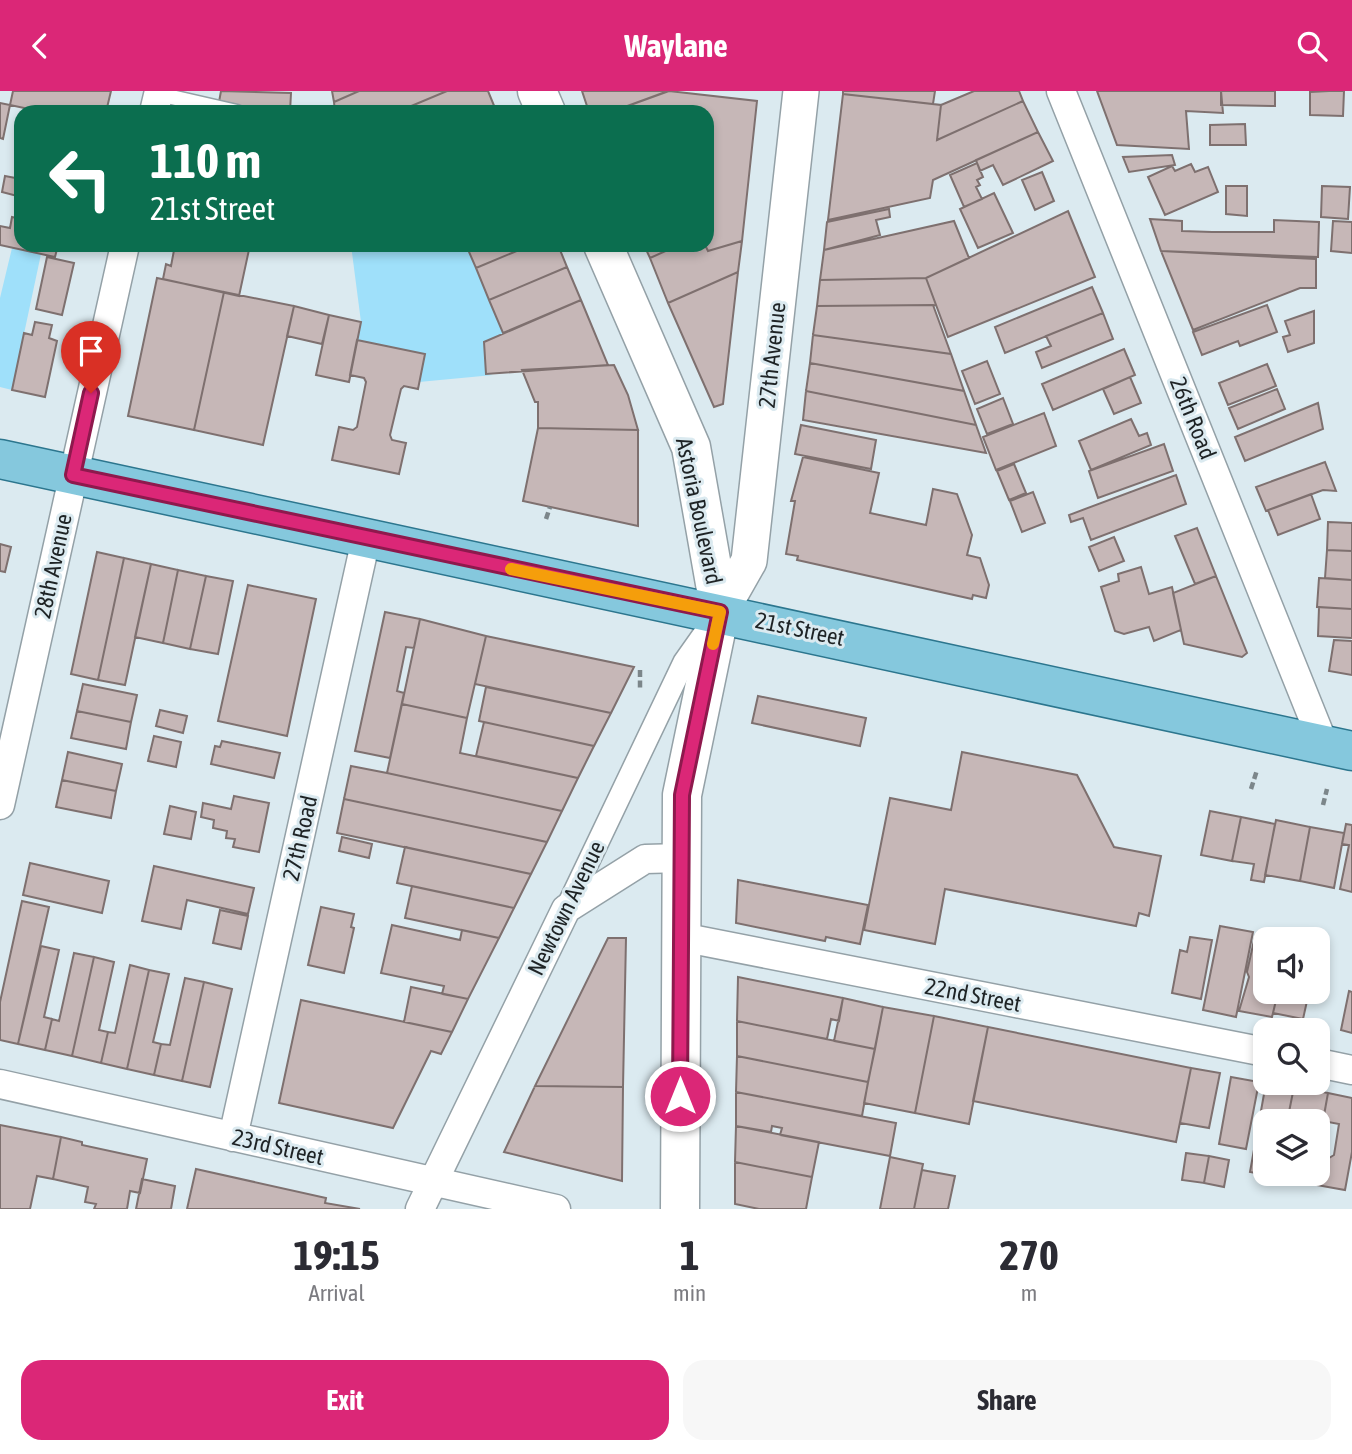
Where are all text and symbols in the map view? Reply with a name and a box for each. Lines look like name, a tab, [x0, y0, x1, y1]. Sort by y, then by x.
icon: back	[21, 27, 59, 65]
text: Waylane	[624, 27, 728, 64]
icon: search	[1293, 27, 1331, 65]
text: 110 m	[150, 132, 261, 188]
icon: left	[35, 133, 126, 224]
text: 21st Street	[150, 190, 275, 227]
street label: 27th Avenue	[754, 301, 790, 409]
pin	[61, 321, 121, 393]
icon: arrive	[72, 332, 110, 370]
street label: 26th Road	[1165, 373, 1221, 463]
street label: Astoria Boulevard	[671, 435, 727, 587]
street label: 28th Avenue	[29, 511, 77, 621]
street label: 21st Street	[753, 607, 847, 651]
street label: 27th Road	[278, 793, 322, 883]
street label: Newtown Avenue	[522, 837, 610, 979]
map controls	[1253, 927, 1330, 1186]
button: sound	[1253, 927, 1330, 1004]
street label: 22nd Street	[923, 973, 1023, 1017]
button: search	[1253, 1018, 1330, 1095]
position arrow	[643, 1059, 717, 1133]
button: layers	[1253, 1109, 1330, 1186]
street label: 23rd Street	[230, 1124, 326, 1170]
text: 19:15	[293, 1231, 380, 1279]
text: 1	[680, 1231, 699, 1279]
text: 270	[999, 1231, 1059, 1279]
text: Arrival	[308, 1280, 365, 1306]
text: min	[673, 1280, 706, 1306]
text: m	[1021, 1280, 1037, 1306]
button: Exit	[21, 1360, 669, 1440]
button: Share	[683, 1360, 1331, 1440]

